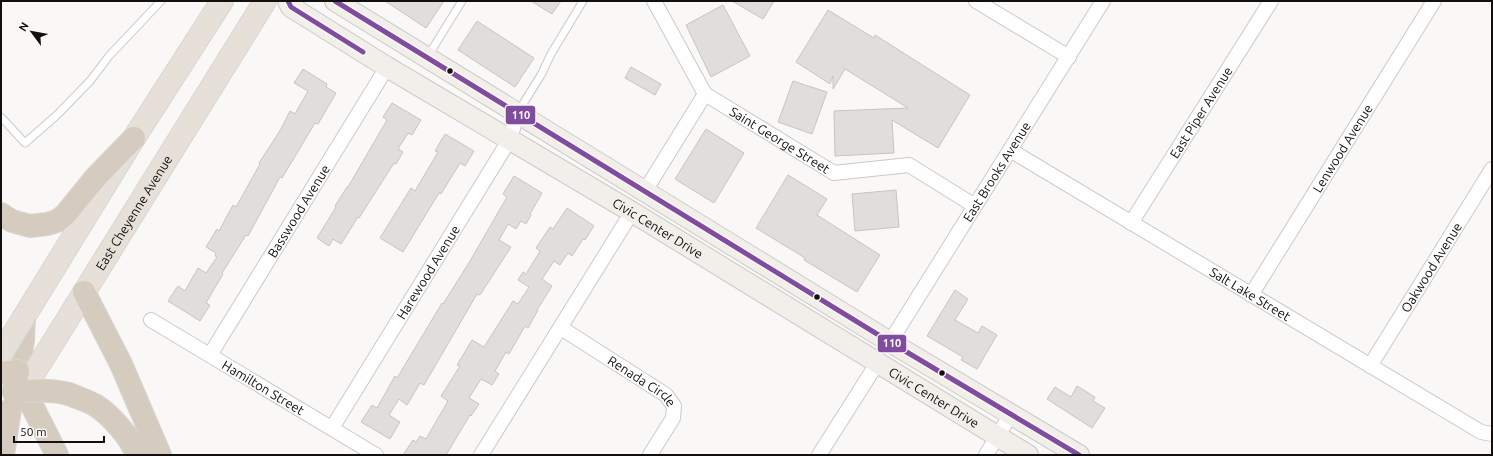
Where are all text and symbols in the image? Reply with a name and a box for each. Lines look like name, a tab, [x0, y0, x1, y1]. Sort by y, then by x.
north arrow	[12, 12, 52, 52]
text: N	[16, 20, 31, 33]
street label: East Piper Avenue	[1167, 64, 1235, 160]
unlabelled marker	[445, 66, 455, 76]
street label: Lenwood Avenue	[1310, 102, 1375, 195]
street label: Saint George Street	[727, 104, 832, 176]
line badge: 110	[505, 105, 536, 125]
text: 110	[512, 109, 530, 121]
street label: East Brooks Avenue	[960, 119, 1033, 224]
street label: East Cheyenne Avenue	[93, 153, 175, 273]
street label: Basswood Avenue	[265, 162, 332, 260]
street label: Civic Center Drive	[610, 195, 706, 261]
street label: Oakwood Avenue	[1398, 220, 1464, 315]
street label: Harewood Avenue	[394, 223, 462, 322]
street label: Salt Lake Street	[1208, 264, 1293, 323]
unlabelled marker	[812, 292, 822, 302]
line badge: 110	[877, 334, 907, 353]
text: 110	[883, 337, 901, 349]
street label: Renada Circle	[606, 353, 679, 409]
street label: Hamilton Street	[220, 357, 307, 417]
street label: Civic Center Drive	[886, 364, 982, 430]
unlabelled marker	[937, 368, 947, 378]
scale bar	[14, 418, 104, 444]
text: 50 m	[20, 425, 47, 438]

